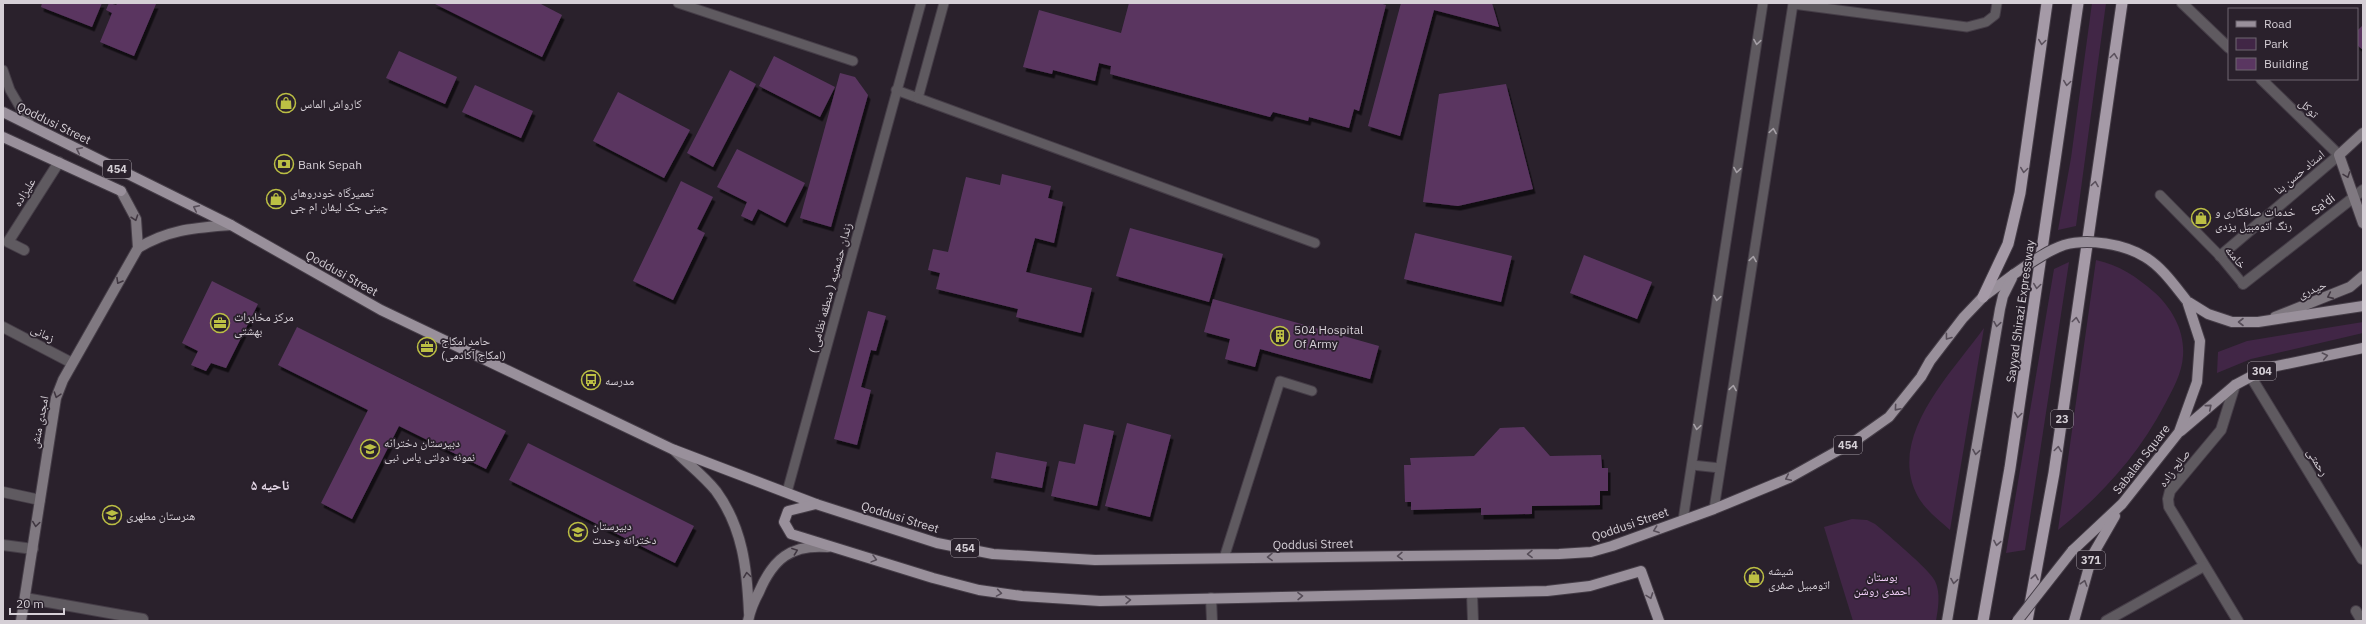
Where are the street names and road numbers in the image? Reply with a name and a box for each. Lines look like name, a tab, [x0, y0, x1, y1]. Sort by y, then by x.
street label: توکل	[2296, 95, 2322, 121]
street label: Qoddusi Street	[15, 99, 93, 147]
street label: استاد حسن بنا	[2271, 147, 2328, 198]
road number: 454	[103, 160, 131, 178]
street label: علیزاده	[9, 175, 39, 209]
street label: Sa'di	[2308, 190, 2338, 218]
street label: زندان حشمتیه ( منطقه نظامی )	[805, 221, 855, 355]
street label: Sayyad Shirazi Expressway	[2003, 239, 2037, 383]
street label: خامنه	[2222, 243, 2250, 272]
street label: Qoddusi Street	[303, 247, 381, 299]
street label: حیدری	[2295, 276, 2329, 302]
street label: زمانی	[29, 321, 58, 345]
road number: 304	[2248, 362, 2276, 380]
street label: امجدی منش	[27, 394, 52, 450]
road number: 23	[2051, 410, 2073, 428]
street label: Sabalan Square	[2109, 421, 2173, 497]
road number: 454	[1834, 436, 1862, 454]
street label: رحمتی	[2304, 445, 2332, 479]
street label: صالح زاده	[2155, 446, 2193, 490]
street label: Qoddusi Street	[859, 498, 941, 536]
street label: Qoddusi Street	[1589, 504, 1671, 544]
street label: Qoddusi Street	[1273, 536, 1353, 552]
road number: 454	[951, 539, 979, 557]
road number: 371	[2077, 551, 2105, 569]

